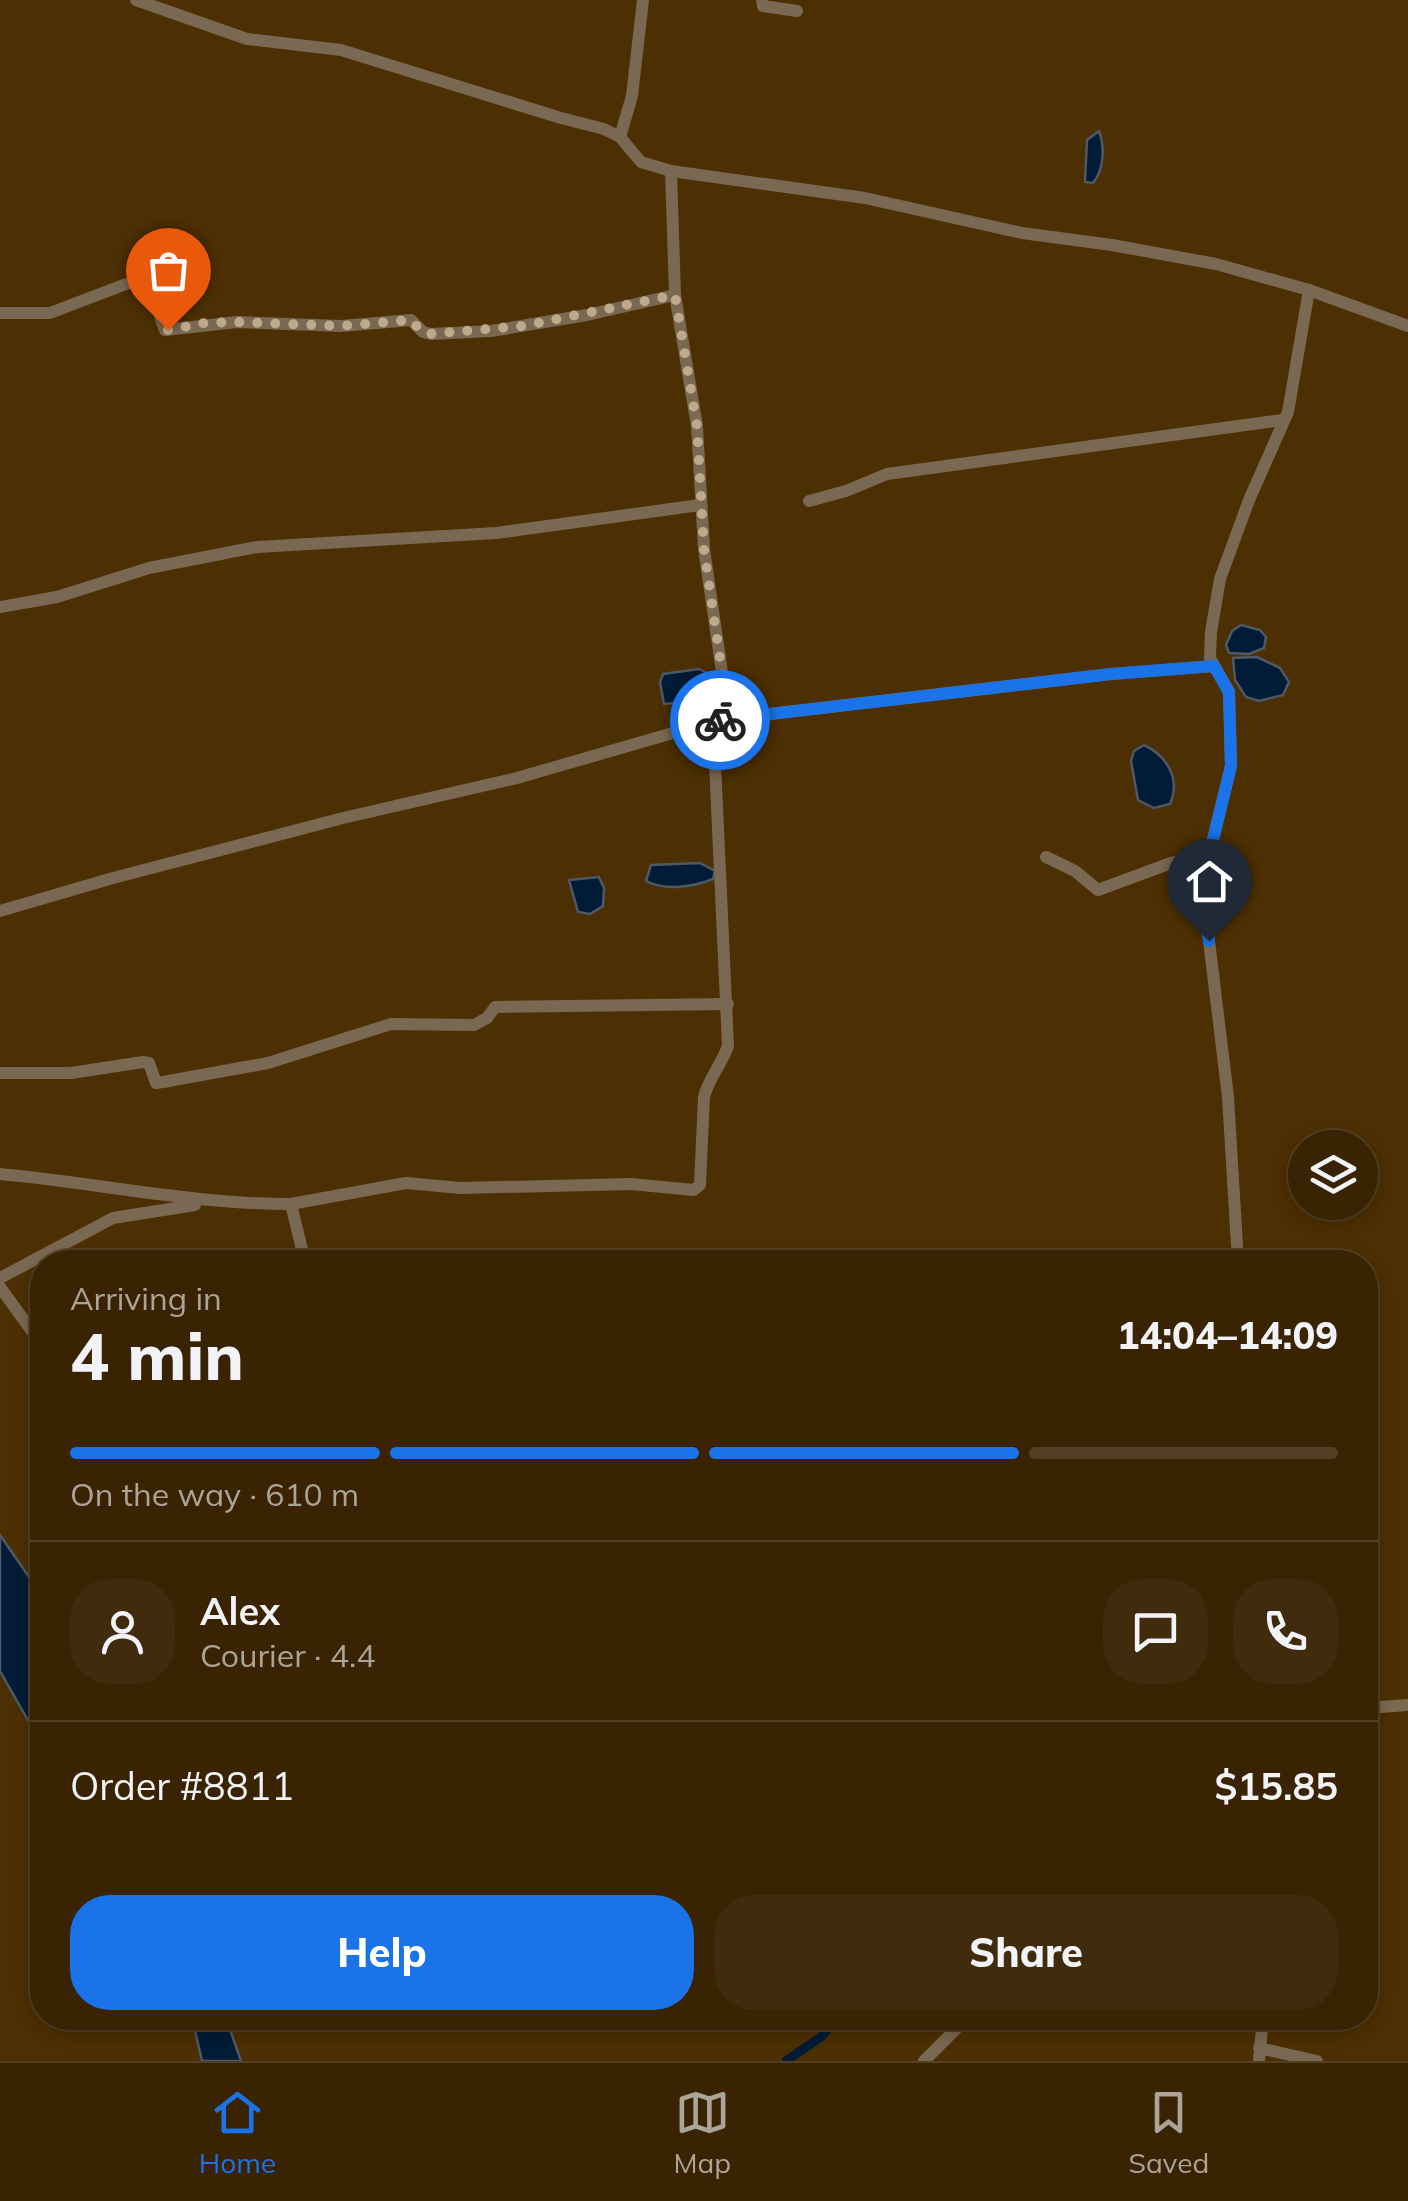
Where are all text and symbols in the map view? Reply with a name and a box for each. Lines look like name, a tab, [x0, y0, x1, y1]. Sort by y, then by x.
pin	[126, 228, 211, 331]
icon: bag	[141, 243, 196, 298]
courier	[670, 670, 770, 770]
icon: bike	[693, 693, 748, 748]
pin	[1167, 839, 1252, 942]
icon: home	[1182, 854, 1237, 909]
map controls	[1288, 1130, 1378, 1220]
button: layers	[1288, 1130, 1378, 1220]
text: Arriving in	[70, 1278, 222, 1318]
text: 14:04–14:09	[1117, 1311, 1338, 1359]
text: 4 min	[70, 1315, 244, 1396]
text: On the way · 610 m	[70, 1474, 359, 1514]
button: person	[70, 1579, 175, 1684]
button: chat	[1103, 1579, 1208, 1684]
button: phone	[1233, 1579, 1338, 1684]
text: Alex	[200, 1587, 280, 1635]
text: Courier · 4.4	[200, 1635, 376, 1675]
text: Order #8811	[70, 1762, 294, 1810]
text: $15.85	[1215, 1762, 1338, 1810]
button: Help	[70, 1895, 694, 2010]
button: Share	[714, 1895, 1338, 2010]
tab: Home	[199, 2085, 276, 2180]
tab: Map	[673, 2085, 731, 2180]
tab: Saved	[1128, 2085, 1209, 2180]

